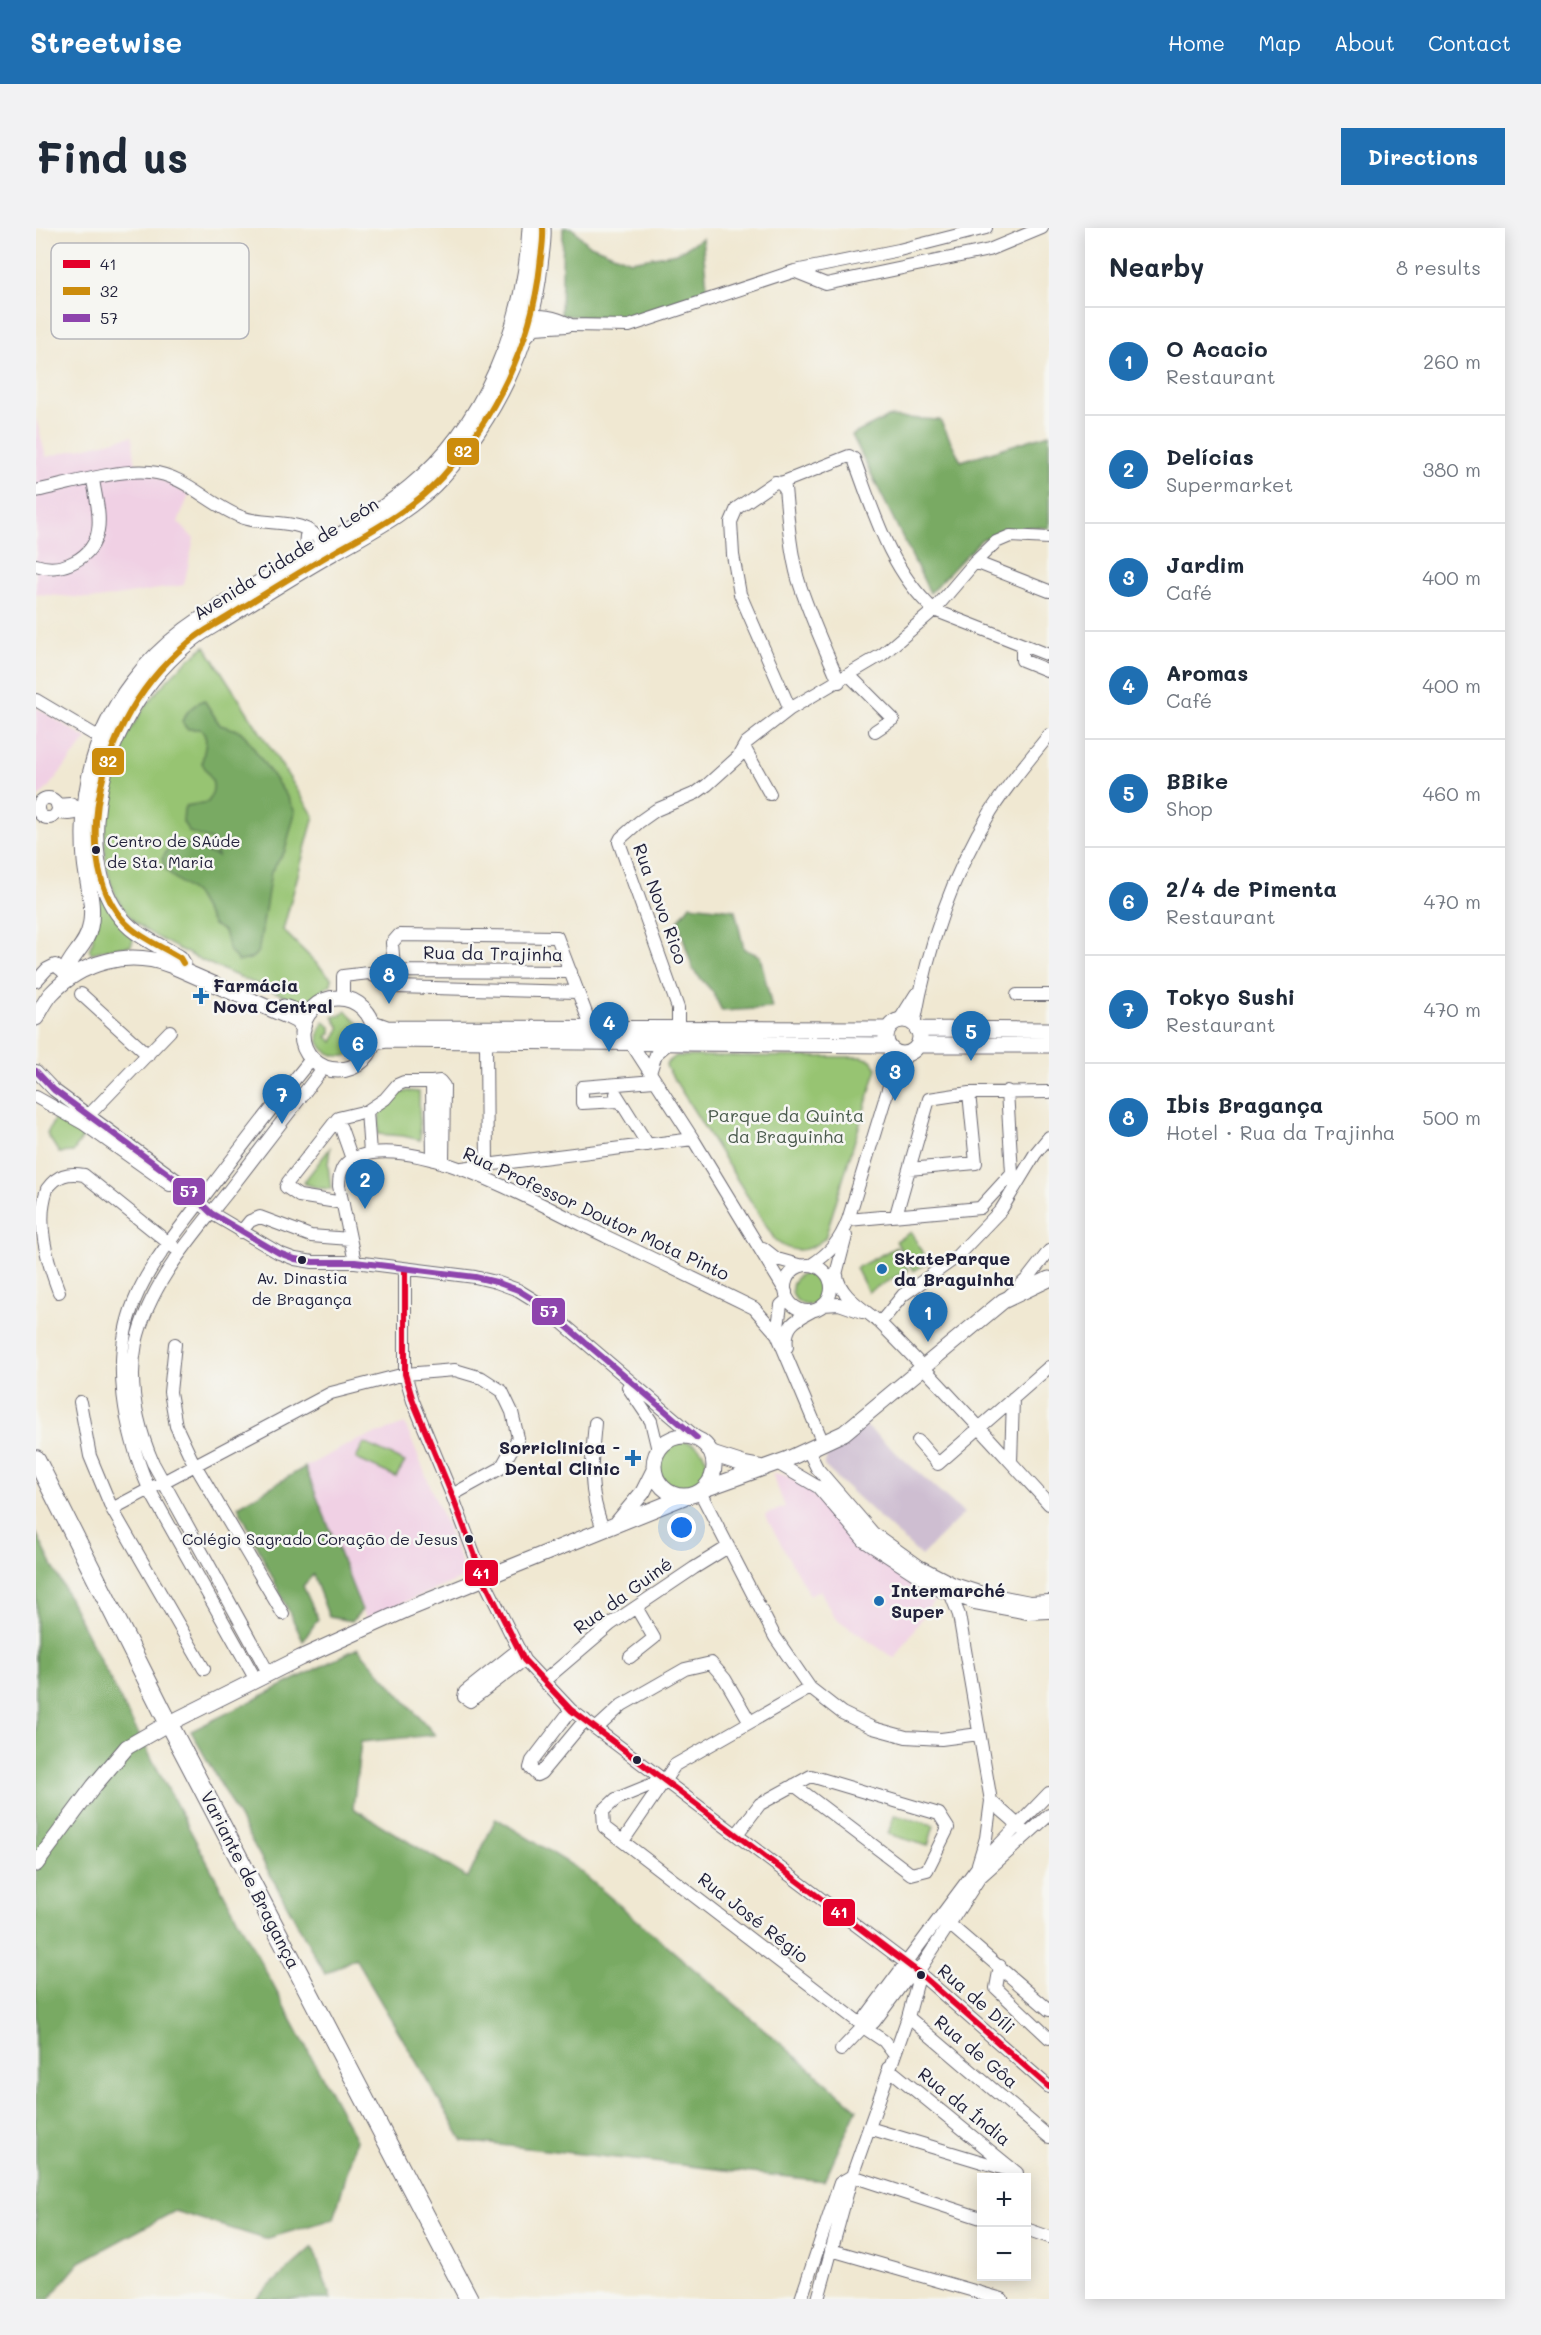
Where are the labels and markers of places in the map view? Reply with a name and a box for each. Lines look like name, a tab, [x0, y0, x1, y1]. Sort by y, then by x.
place label: Centro de SAúde de Sta. Maria	[107, 830, 240, 872]
marker: Centro de SAúde de Sta. Maria	[90, 844, 102, 856]
pin: 8	[370, 954, 408, 1004]
place label: Farmácia Nova Central	[213, 973, 333, 1018]
marker: Farmácia Nova Central	[194, 989, 208, 1003]
pin: 4	[590, 1002, 628, 1052]
pin: 5	[952, 1012, 990, 1061]
pin: 6	[338, 1024, 378, 1073]
pin: 3	[876, 1052, 914, 1101]
pin: 7	[262, 1074, 302, 1124]
pin: 2	[346, 1160, 384, 1209]
place label: SkateParque da Braguinha	[894, 1246, 1014, 1291]
marker: Av. Dinastia de Bragança	[296, 1254, 308, 1266]
marker: SkateParque da Braguinha	[875, 1262, 889, 1276]
place label: Av. Dinastia de Bragança	[252, 1267, 352, 1309]
pin: 1	[908, 1292, 948, 1342]
place label: Sorriclinica - Dental Clinic	[499, 1435, 620, 1480]
marker: Sorriclinica - Dental Clinic	[624, 1449, 642, 1467]
place label: Colégio Sagrado Coração de Jesus	[182, 1528, 458, 1549]
marker: Colégio Sagrado Coração de Jesus	[463, 1533, 475, 1545]
place label: Intermarché Super	[891, 1578, 1006, 1623]
marker: Intermarché Super	[872, 1594, 886, 1608]
unlabelled marker	[631, 1754, 643, 1766]
unlabelled marker	[915, 1969, 927, 1981]

